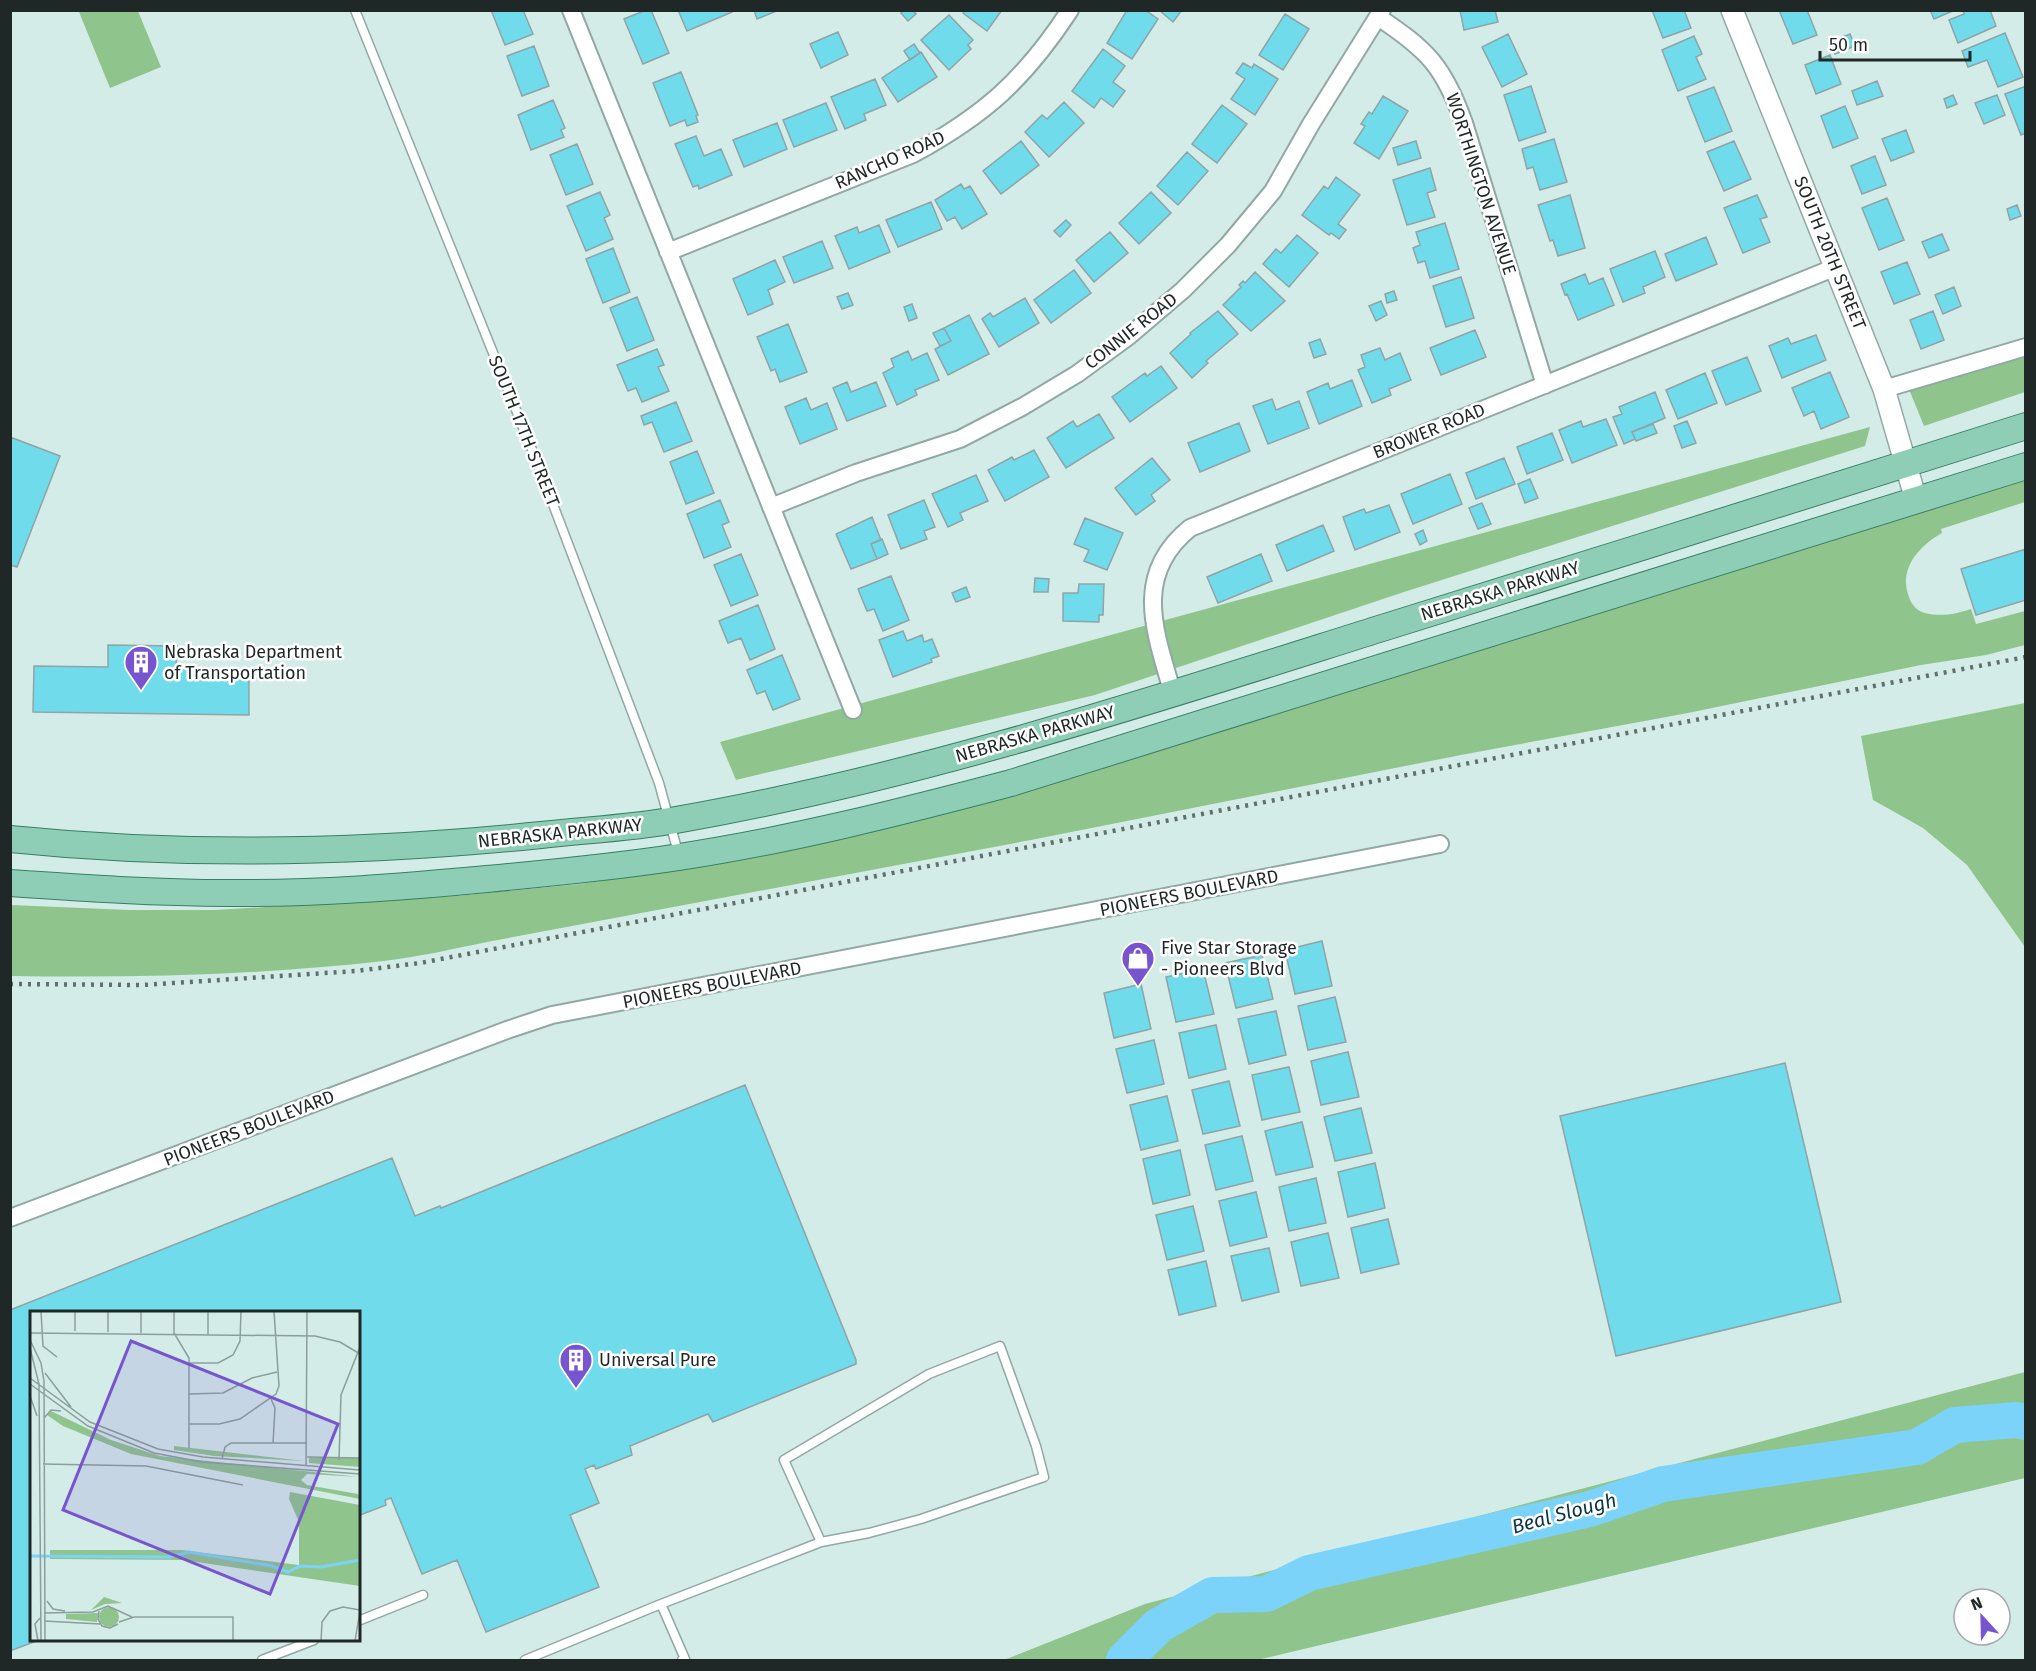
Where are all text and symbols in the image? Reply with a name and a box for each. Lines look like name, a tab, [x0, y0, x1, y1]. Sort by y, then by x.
scale bar	[1820, 24, 1970, 62]
text: 50 m	[1829, 34, 1868, 56]
street label: WORTHINGTON AVENUE	[1441, 90, 1521, 278]
street label: RANCHO ROAD	[832, 126, 948, 194]
street label: SOUTH 20TH STREET	[1789, 173, 1871, 334]
street label: CONNIE ROAD	[1080, 288, 1182, 374]
street label: SOUTH 17TH STREET	[484, 352, 565, 510]
street label: BROWER ROAD	[1370, 398, 1488, 464]
street label: NEBRASKA PARKWAY	[1418, 556, 1582, 626]
place label: Nebraska Department of Transportation	[164, 641, 343, 684]
building icon: Nebraska Department of Transportation	[123, 644, 159, 691]
street label: NEBRASKA PARKWAY	[953, 701, 1117, 767]
street label: NEBRASKA PARKWAY	[477, 813, 643, 853]
street label: PIONEERS BOULEVARD	[1098, 865, 1280, 921]
place label: Five Star Storage - Pioneers Blvd	[1161, 937, 1297, 980]
shop icon: Five Star Storage - Pioneers Blvd	[1120, 940, 1156, 987]
street label: PIONEERS BOULEVARD	[621, 957, 803, 1013]
street label: PIONEERS BOULEVARD	[160, 1085, 338, 1171]
inset map	[30, 1311, 360, 1641]
building icon: Universal Pure	[558, 1342, 594, 1389]
place label: Universal Pure	[599, 1349, 716, 1371]
water label: Beal Slough	[1509, 1488, 1619, 1538]
north arrow	[1952, 1587, 2012, 1647]
text: N	[1968, 1593, 1985, 1614]

